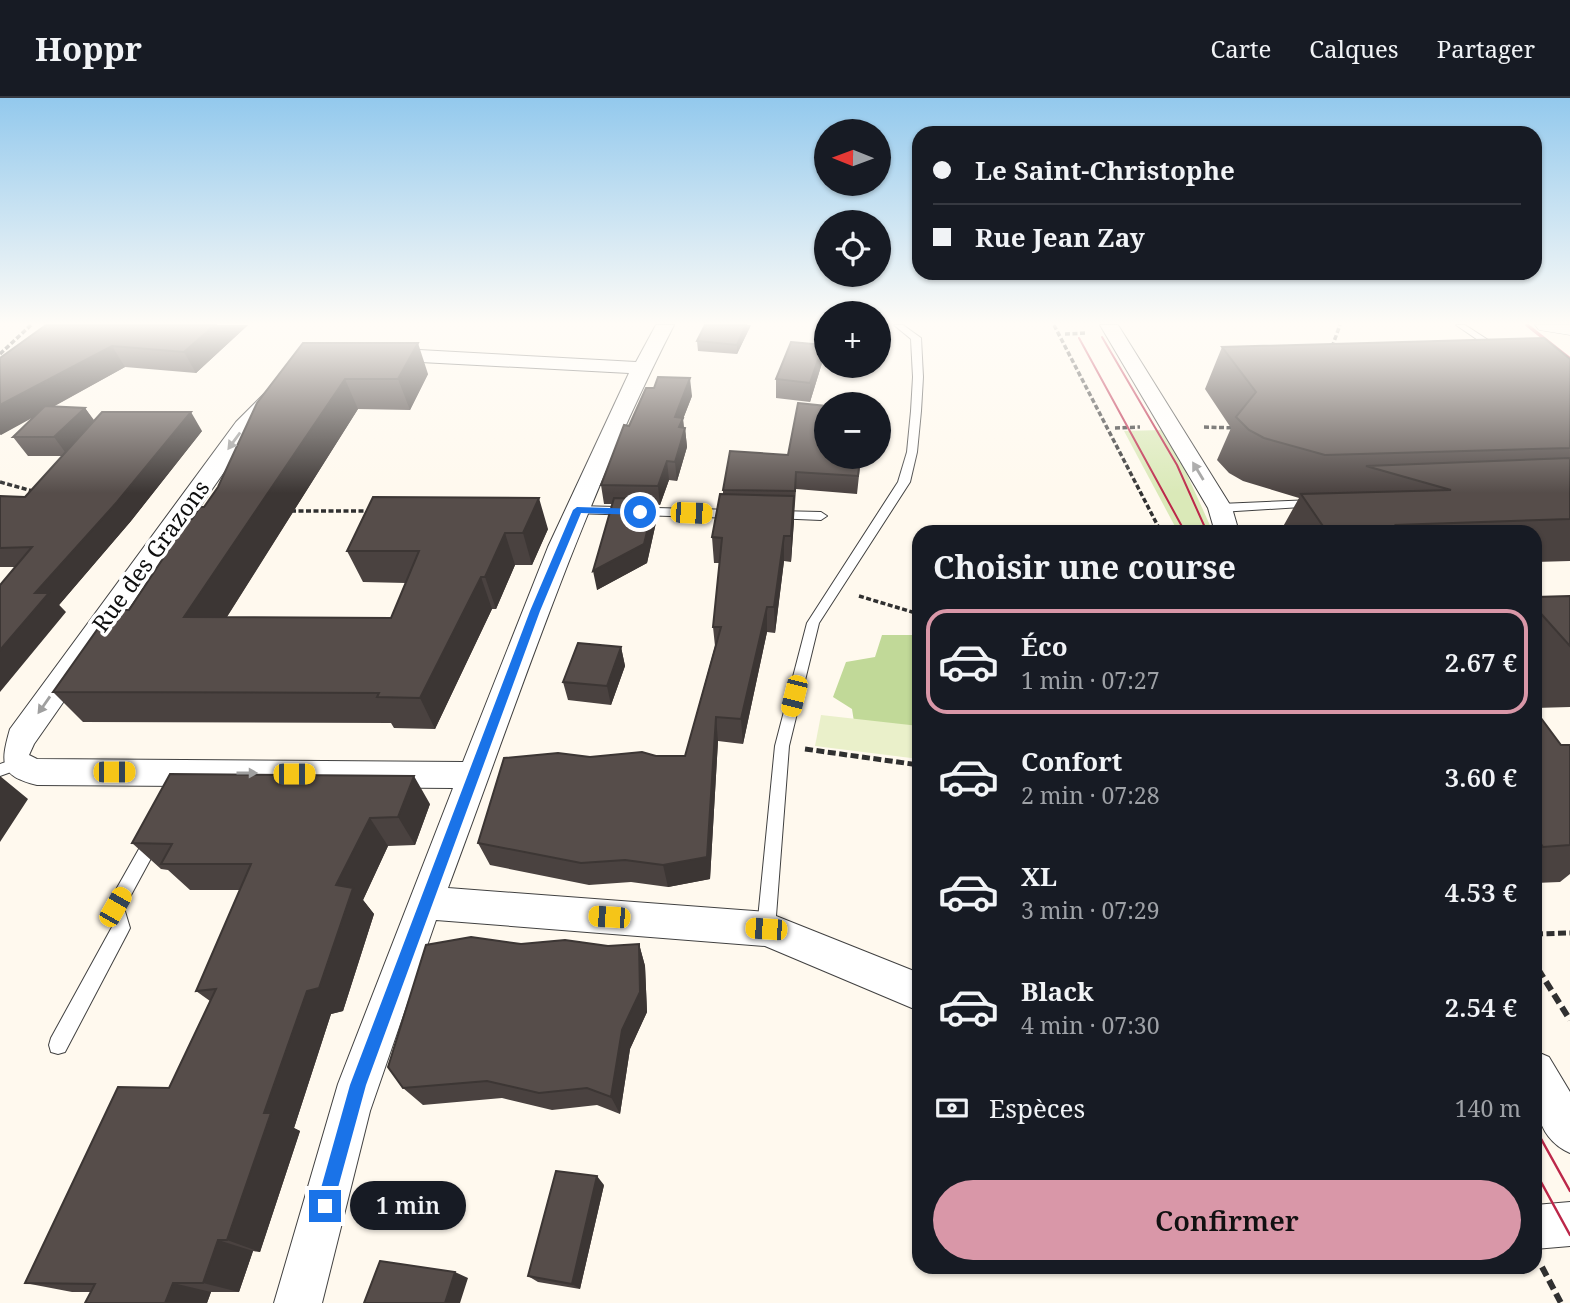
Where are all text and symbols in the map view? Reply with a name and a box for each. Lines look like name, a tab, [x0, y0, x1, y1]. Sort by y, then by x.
text: Hoppr	[35, 26, 142, 71]
text: Carte	[1211, 32, 1271, 65]
text: Calques	[1309, 32, 1399, 65]
text: Partager	[1437, 32, 1535, 65]
north arrow	[814, 119, 891, 196]
map controls	[814, 119, 891, 469]
text: Le Saint-Christophe	[975, 152, 1235, 188]
button: locate	[814, 210, 891, 287]
text: Rue Jean Zay	[975, 219, 1145, 255]
button: +	[814, 301, 891, 378]
button: −	[814, 392, 891, 469]
one-way arrow	[227, 432, 241, 450]
one-way arrow	[1192, 461, 1204, 480]
street label: Rue des Grazons	[84, 473, 216, 638]
route start	[624, 496, 656, 528]
car	[670, 502, 713, 524]
text: Choisir une course	[933, 545, 1236, 588]
text: Éco	[1021, 628, 1068, 664]
icon: car	[937, 630, 1000, 693]
text: 2.67 €	[1445, 644, 1517, 680]
text: 1 min · 07:27	[1021, 664, 1159, 696]
car	[779, 673, 810, 719]
one-way arrow	[37, 696, 51, 714]
text: Confort	[1021, 743, 1122, 779]
icon: car	[937, 745, 1000, 808]
text: 3.60 €	[1445, 759, 1517, 795]
car	[94, 762, 136, 783]
car	[274, 764, 316, 785]
one-way arrow	[237, 767, 259, 779]
text: 2 min · 07:28	[1021, 779, 1159, 811]
text: XL	[1021, 858, 1057, 894]
icon: car	[937, 860, 1000, 923]
text: 4.53 €	[1445, 874, 1517, 910]
car	[96, 884, 135, 930]
text: 3 min · 07:29	[1021, 894, 1159, 926]
car	[588, 905, 631, 929]
car	[745, 917, 788, 941]
text: Black	[1021, 973, 1094, 1009]
icon: car	[937, 975, 1000, 1038]
text: 2.54 €	[1445, 989, 1517, 1025]
text: 4 min · 07:30	[1021, 1009, 1159, 1041]
icon: cash	[933, 1089, 971, 1127]
text: Espèces	[989, 1090, 1085, 1126]
text: 140 m	[1455, 1092, 1521, 1124]
button: Confirmer	[933, 1180, 1521, 1260]
callout: 1 min	[350, 1182, 465, 1230]
text: 1 min	[376, 1189, 440, 1221]
route end	[309, 1190, 341, 1222]

